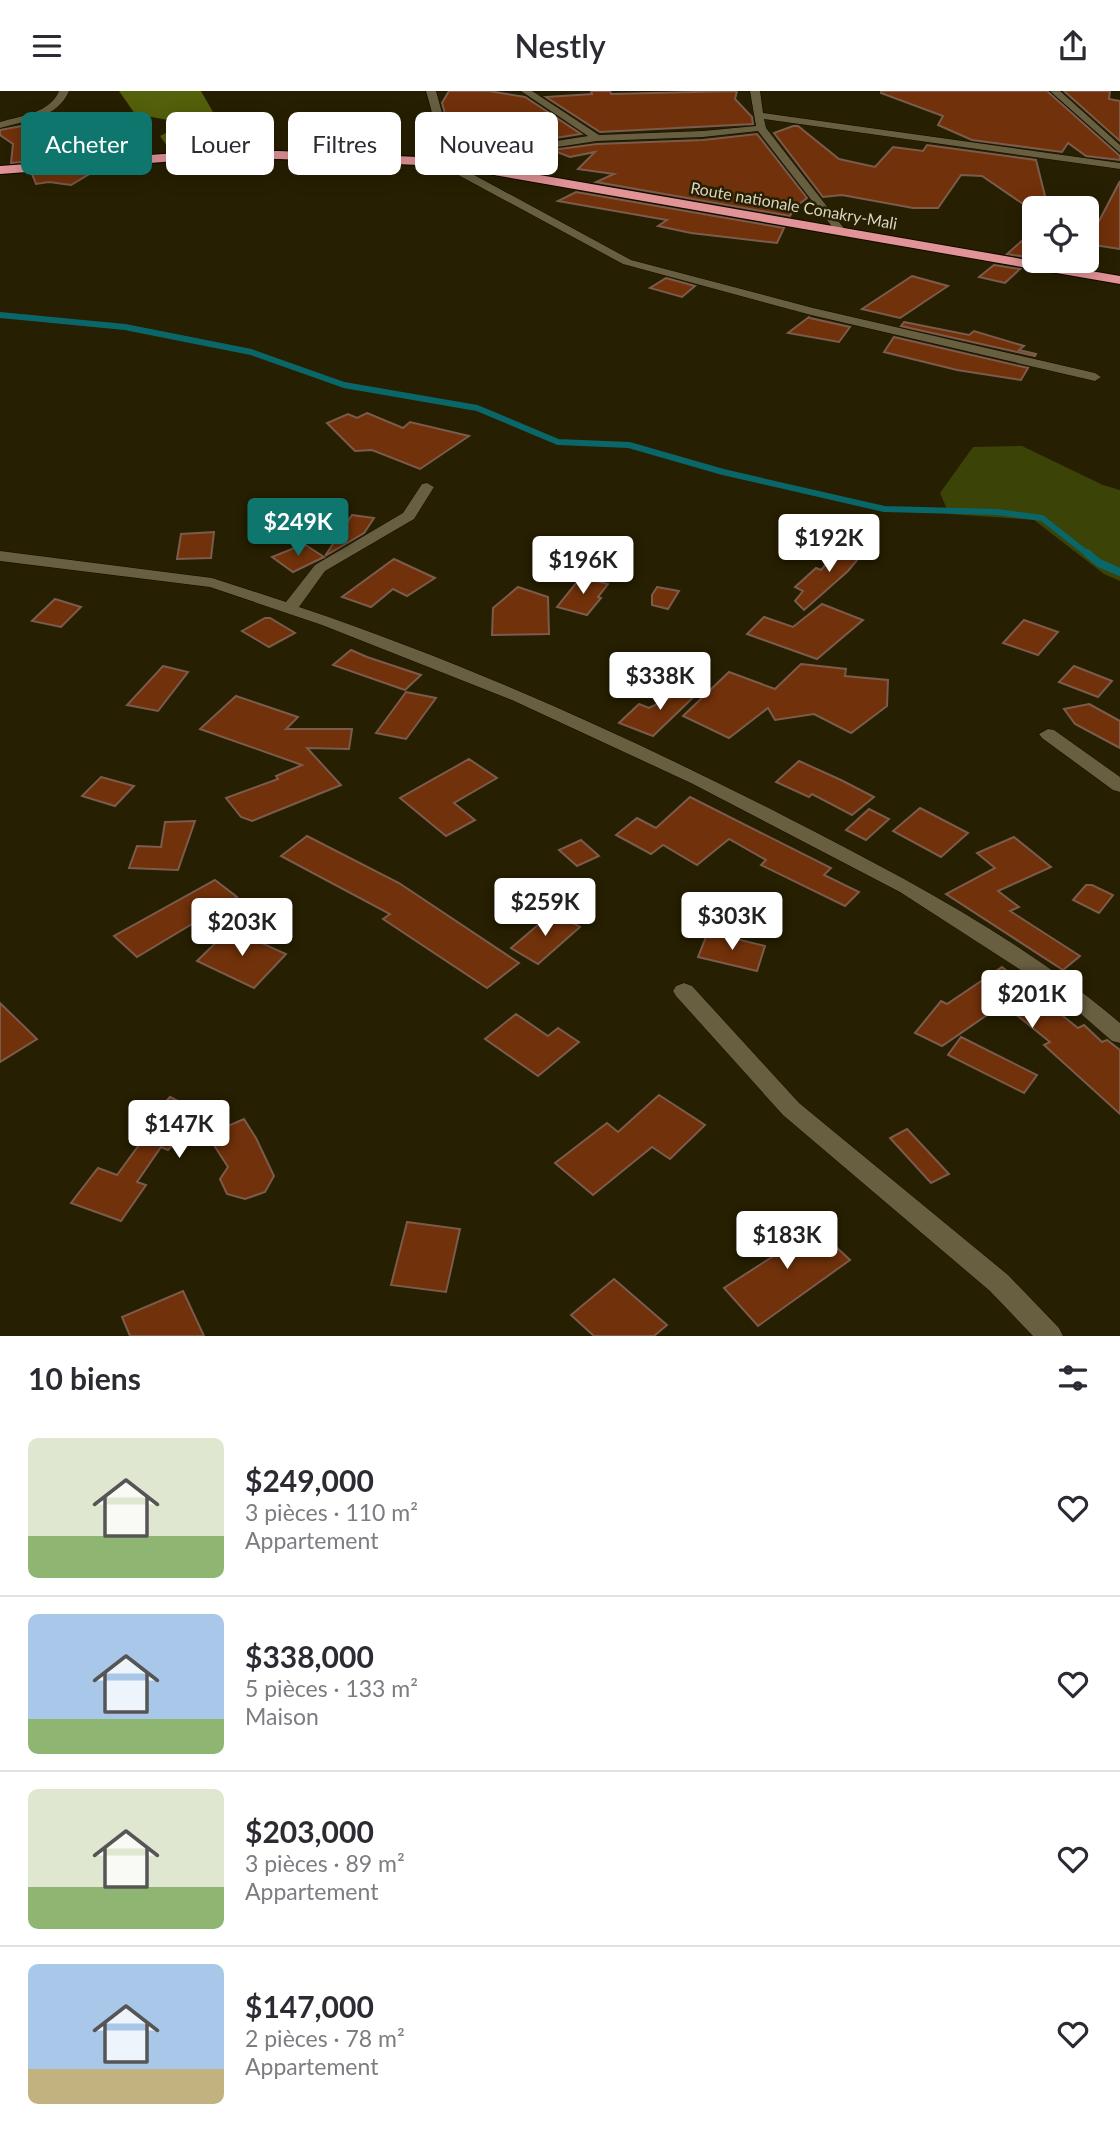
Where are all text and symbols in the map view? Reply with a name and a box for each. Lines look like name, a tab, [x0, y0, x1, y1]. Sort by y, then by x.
text: Nestly	[514, 26, 606, 65]
icon: menu	[28, 27, 66, 65]
icon: share	[1054, 27, 1092, 65]
chip: Acheter	[21, 112, 152, 175]
chip: Louer	[166, 112, 274, 175]
chip: Filtres	[288, 112, 401, 175]
chip: Nouveau	[415, 112, 558, 175]
street label: Route nationale Conakry-Mali	[689, 177, 899, 233]
map controls	[1022, 196, 1099, 273]
button: locate	[1022, 196, 1099, 273]
pin: $249K	[249, 498, 347, 558]
text: $249K	[263, 507, 333, 535]
pin: $192K	[780, 515, 878, 574]
text: $192K	[794, 523, 864, 551]
pin: $196K	[534, 537, 632, 596]
text: $196K	[548, 545, 618, 573]
pin: $338K	[611, 653, 709, 712]
text: $338K	[625, 661, 695, 689]
pin: $259K	[496, 879, 594, 938]
text: $259K	[510, 887, 580, 915]
pin: $303K	[683, 893, 781, 952]
pin: $203K	[193, 899, 291, 958]
text: $303K	[697, 901, 767, 929]
text: $203K	[207, 907, 277, 935]
pin: $201K	[983, 971, 1081, 1030]
text: $201K	[997, 979, 1067, 1007]
pin: $147K	[130, 1101, 228, 1160]
text: $147K	[144, 1109, 214, 1137]
pin: $183K	[738, 1211, 836, 1271]
text: $183K	[752, 1220, 822, 1248]
icon: filters	[1054, 1359, 1092, 1397]
text: 10 biens	[28, 1360, 141, 1396]
text: $249,000	[245, 1462, 374, 1498]
icon: home	[84, 1466, 168, 1550]
icon: heart	[1054, 1489, 1092, 1527]
text: 3 pièces · 110 m²	[245, 1498, 418, 1526]
text: Appartement	[245, 1526, 378, 1554]
text: $338,000	[245, 1638, 374, 1674]
icon: home	[84, 1642, 168, 1726]
icon: heart	[1054, 1665, 1092, 1703]
text: 5 pièces · 133 m²	[245, 1674, 418, 1702]
text: Maison	[245, 1702, 319, 1730]
text: $203,000	[245, 1813, 374, 1849]
icon: home	[84, 1817, 168, 1901]
icon: heart	[1054, 1840, 1092, 1878]
text: 3 pièces · 89 m²	[245, 1849, 405, 1877]
text: Appartement	[245, 1877, 378, 1905]
text: $147,000	[245, 1988, 374, 2024]
icon: home	[84, 1992, 168, 2076]
icon: heart	[1054, 2015, 1092, 2053]
text: 2 pièces · 78 m²	[245, 2024, 405, 2052]
text: Appartement	[245, 2052, 378, 2080]

